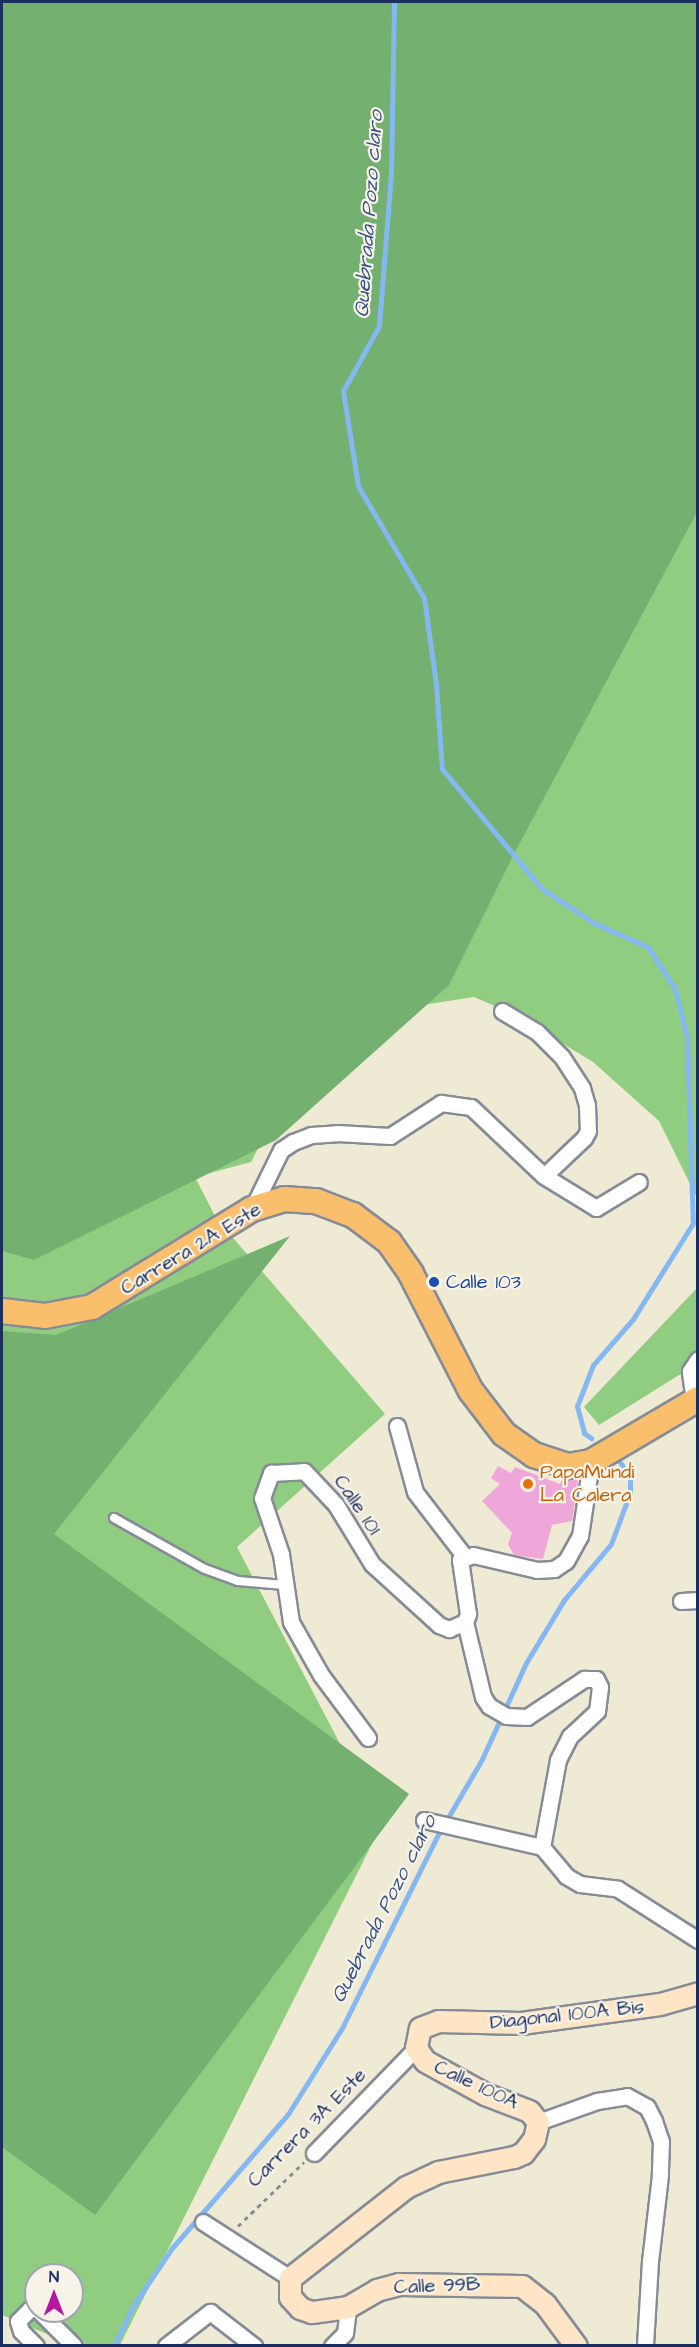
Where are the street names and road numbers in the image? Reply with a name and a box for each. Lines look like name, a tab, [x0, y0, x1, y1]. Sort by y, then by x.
street label: Carrera 2A Este	[116, 1198, 266, 1300]
street label: Calle 101	[328, 1470, 386, 1540]
street label: Diagonal 100A Bis	[489, 1995, 645, 2035]
street label: Calle 100A	[430, 2055, 522, 2115]
street label: Carrera 3A Este	[243, 2064, 371, 2192]
street label: Calle 99B	[393, 2272, 481, 2300]

